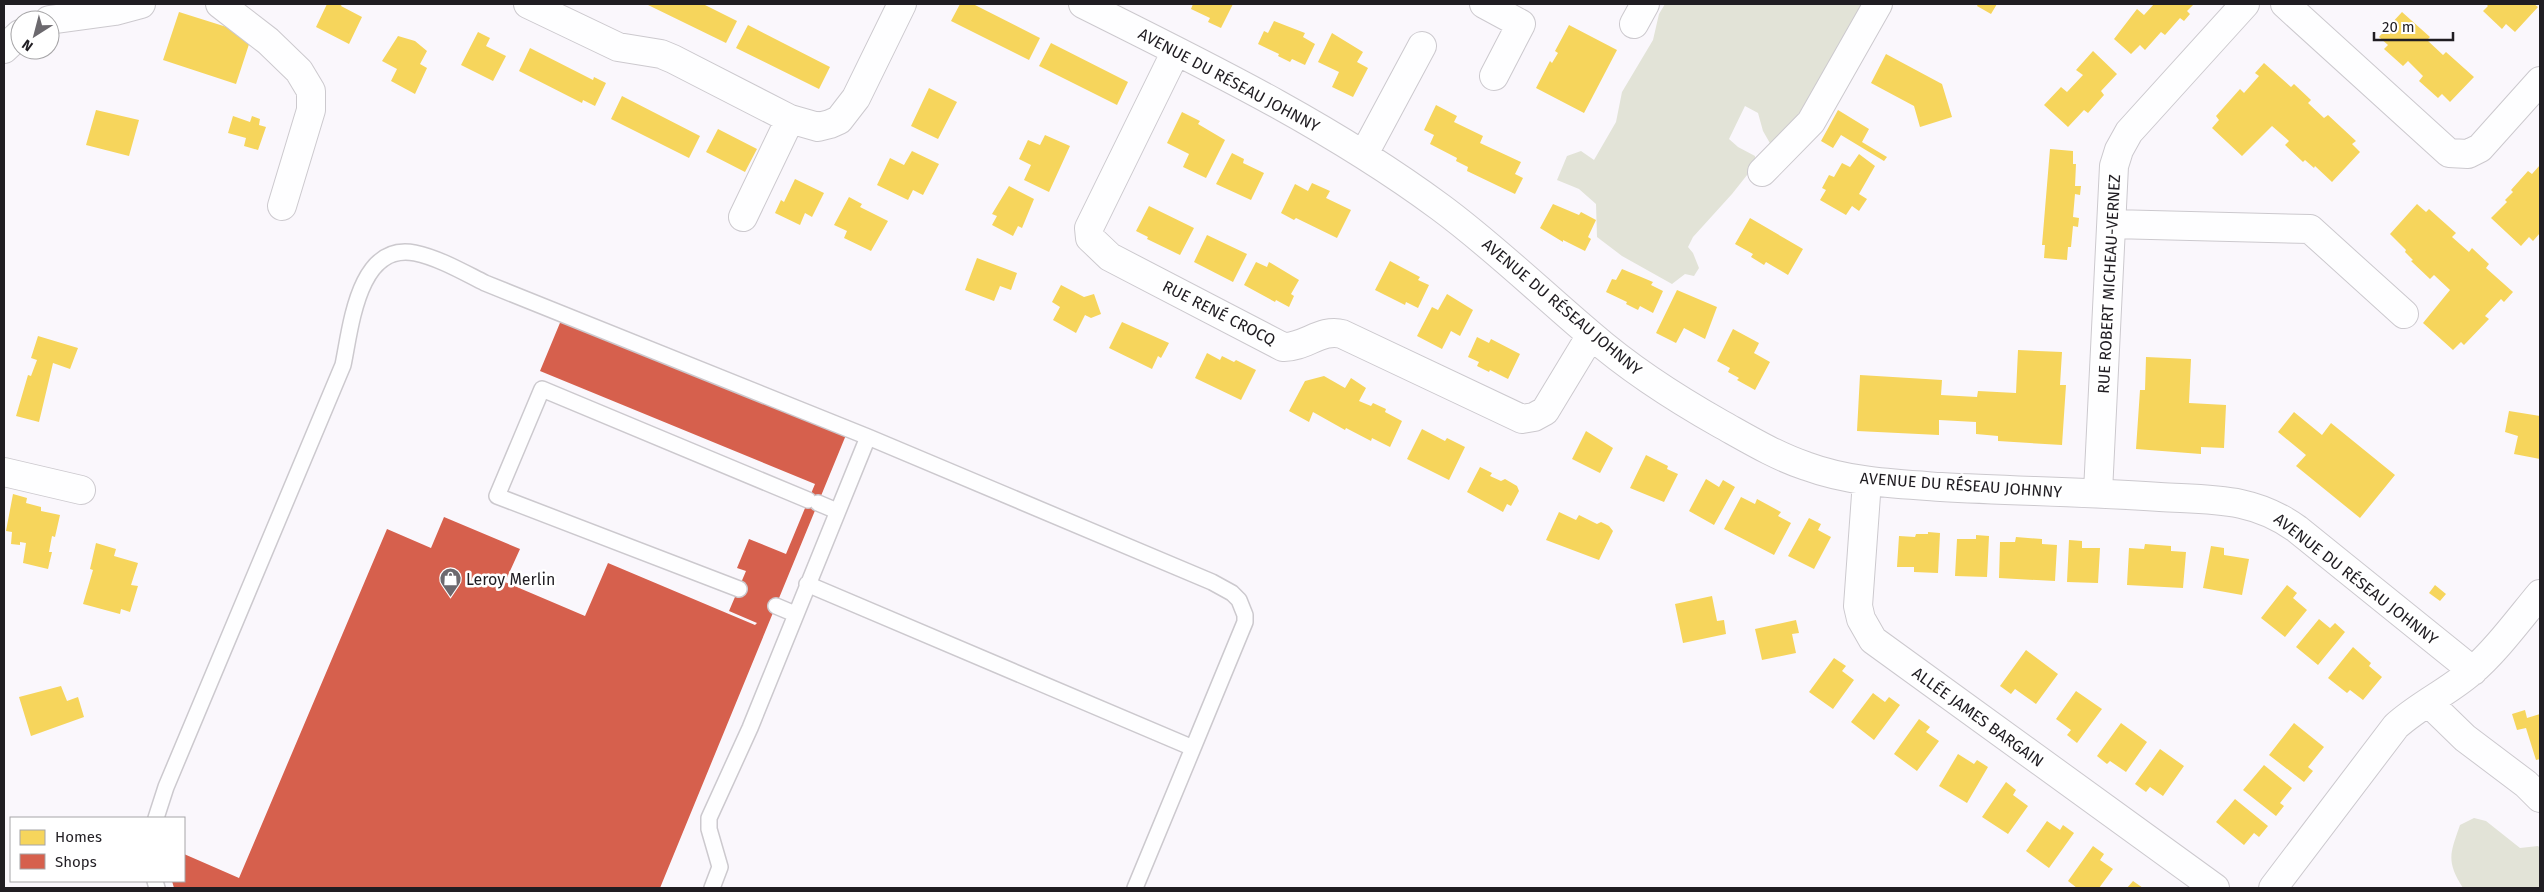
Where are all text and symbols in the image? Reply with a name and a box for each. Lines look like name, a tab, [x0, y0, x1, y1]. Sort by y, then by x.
north arrow	[10, 10, 60, 60]
scale bar	[2374, 10, 2453, 42]
text: 20 m	[2382, 18, 2415, 36]
street label: AVENUE DU RÉSEAU JOHNNY	[1135, 23, 1324, 136]
text: N	[19, 36, 36, 55]
street label: RUE ROBERT MICHEAU-VERNEZ	[2094, 174, 2124, 394]
street label: AVENUE DU RÉSEAU JOHNNY	[1478, 234, 1646, 380]
street label: RUE RENÉ CROCQ	[1159, 275, 1279, 350]
street label: AVENUE DU RÉSEAU JOHNNY	[1859, 467, 2063, 502]
street label: AVENUE DU RÉSEAU JOHNNY	[2270, 508, 2442, 649]
shop icon: Leroy Merlin	[438, 567, 462, 598]
place label: Leroy Merlin	[466, 570, 555, 589]
street label: ALLÉE JAMES BARGAIN	[1909, 662, 2048, 771]
legend	[10, 817, 185, 882]
text: Homes	[55, 828, 102, 846]
text: Shops	[55, 853, 97, 871]

